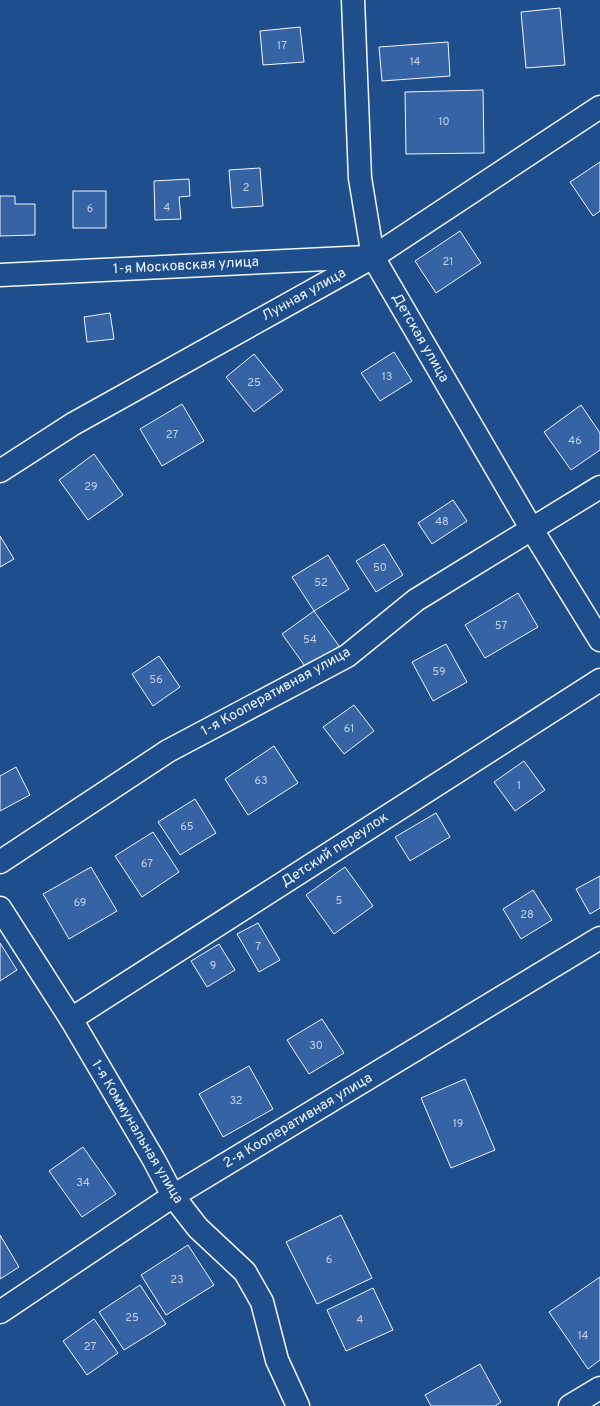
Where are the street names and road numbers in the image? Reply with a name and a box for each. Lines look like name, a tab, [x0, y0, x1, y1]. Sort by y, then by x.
street label: 1-я Московская улица	[113, 254, 259, 278]
street label: Лунная улица	[259, 265, 349, 325]
street label: Детская улица	[388, 290, 452, 386]
street label: 1-я Кооперативная улица	[198, 644, 354, 740]
street label: Детский переулок	[278, 809, 392, 891]
street label: 1-я Коммунальная улица	[87, 1057, 187, 1207]
street label: 2-я Кооперативная улица	[220, 1070, 376, 1172]

